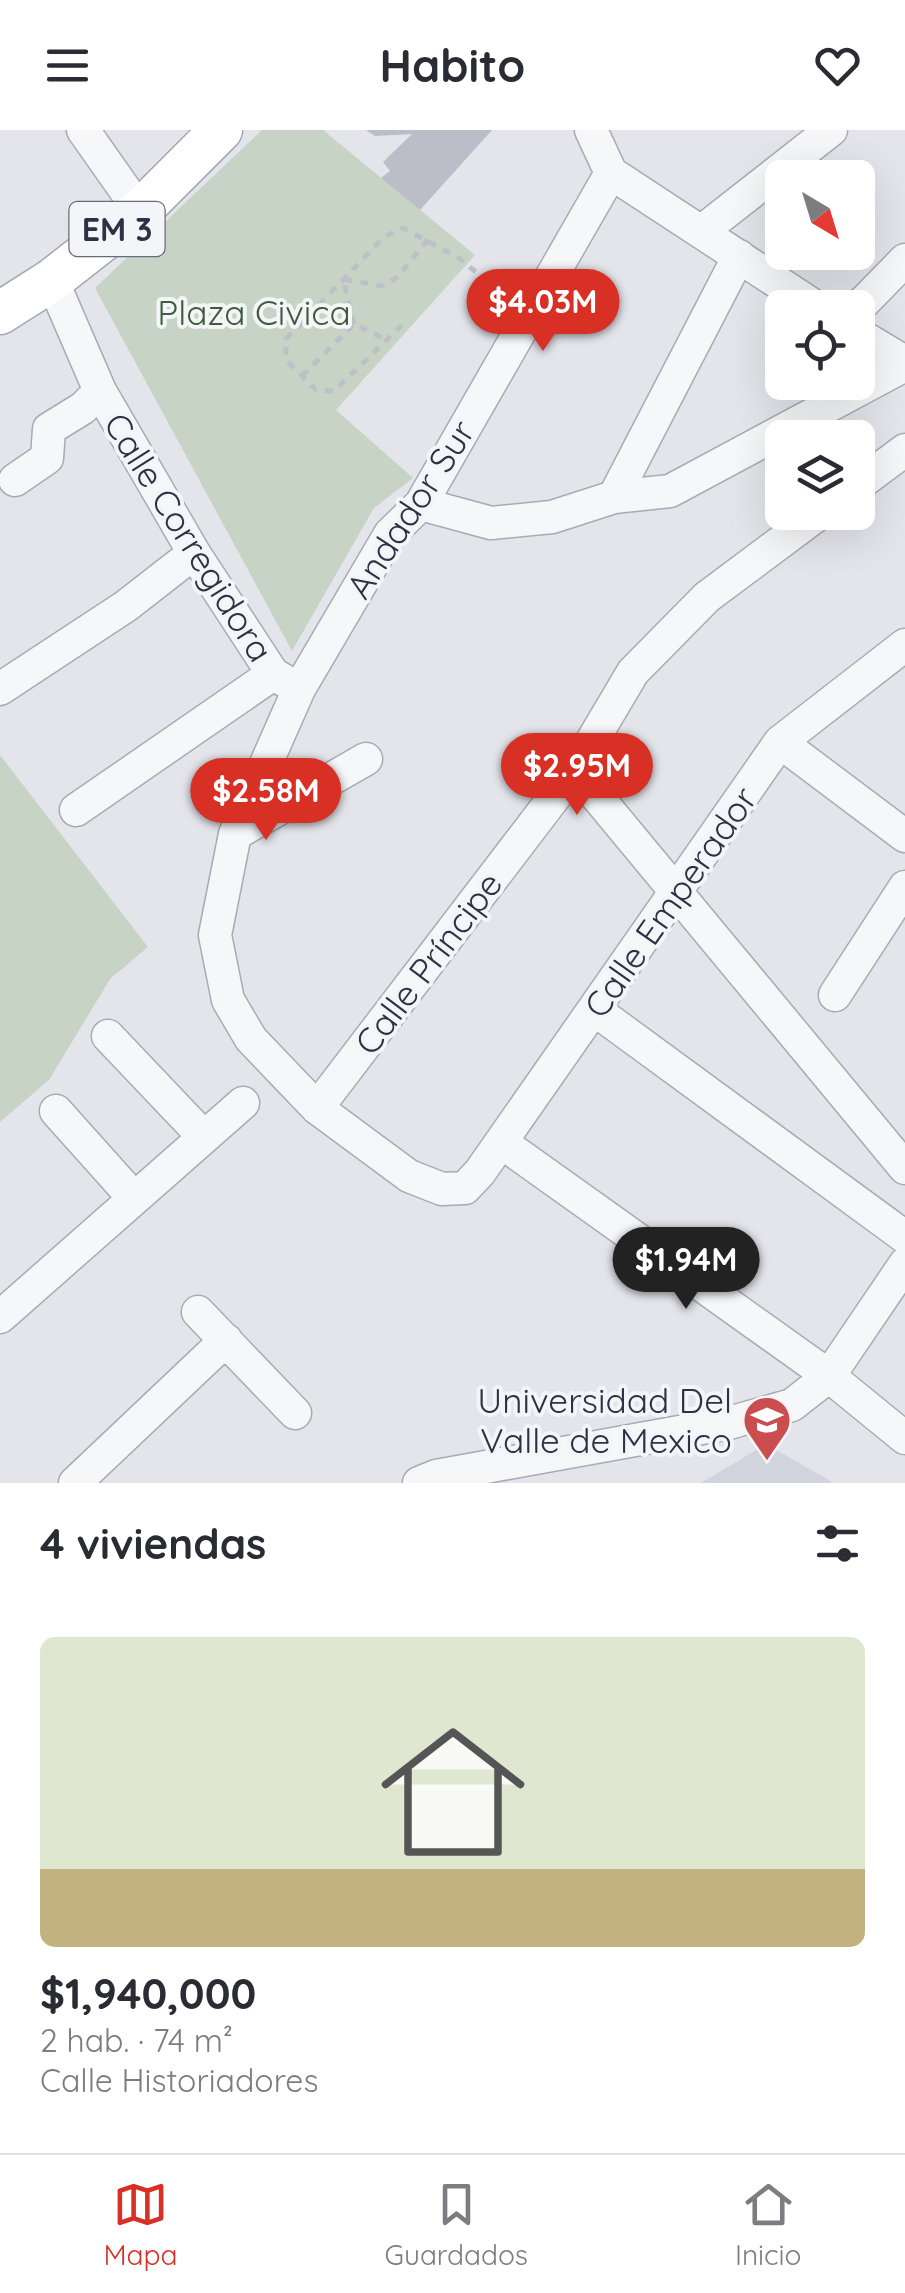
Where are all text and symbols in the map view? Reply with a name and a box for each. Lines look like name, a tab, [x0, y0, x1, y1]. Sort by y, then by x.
text: Habito	[380, 37, 525, 93]
icon: menu	[40, 38, 95, 93]
icon: heart	[810, 38, 865, 93]
north arrow	[765, 160, 875, 270]
map controls	[765, 160, 875, 530]
road number: EM 3	[70, 202, 164, 256]
pin: $4.03M	[462, 269, 624, 354]
text: $4.03M	[489, 281, 597, 321]
park label: Plaza Civica	[157, 290, 351, 334]
button: locate	[765, 290, 875, 400]
street label: Calle Corregidora	[95, 405, 283, 669]
street label: Andador Sur	[336, 412, 484, 606]
button: layers	[765, 420, 875, 530]
pin: $2.95M	[496, 733, 658, 818]
text: $2.95M	[523, 745, 631, 785]
pin: $2.58M	[185, 758, 347, 843]
text: $2.58M	[212, 770, 320, 810]
street label: Calle Emperador	[574, 778, 766, 1026]
street label: Calle Príncipe	[345, 863, 511, 1063]
pin: $1.94M	[605, 1227, 767, 1312]
text: $1.94M	[635, 1239, 737, 1279]
place label: Universidad Del Valle de Mexico	[477, 1378, 732, 1462]
school or university icon: Universidad Del Valle de Mexico	[741, 1394, 793, 1462]
icon: filters	[810, 1516, 865, 1571]
text: 4 viviendas	[40, 1517, 266, 1570]
icon: home	[363, 1702, 543, 1882]
text: $1,940,000	[40, 1967, 256, 2020]
text: 2 hab. · 74 m²	[40, 2020, 233, 2060]
text: Calle Historiadores	[40, 2060, 318, 2100]
tab: Mapa	[103, 2177, 178, 2272]
tab: Guardados	[384, 2177, 528, 2272]
tab: Inicio	[735, 2177, 802, 2272]

